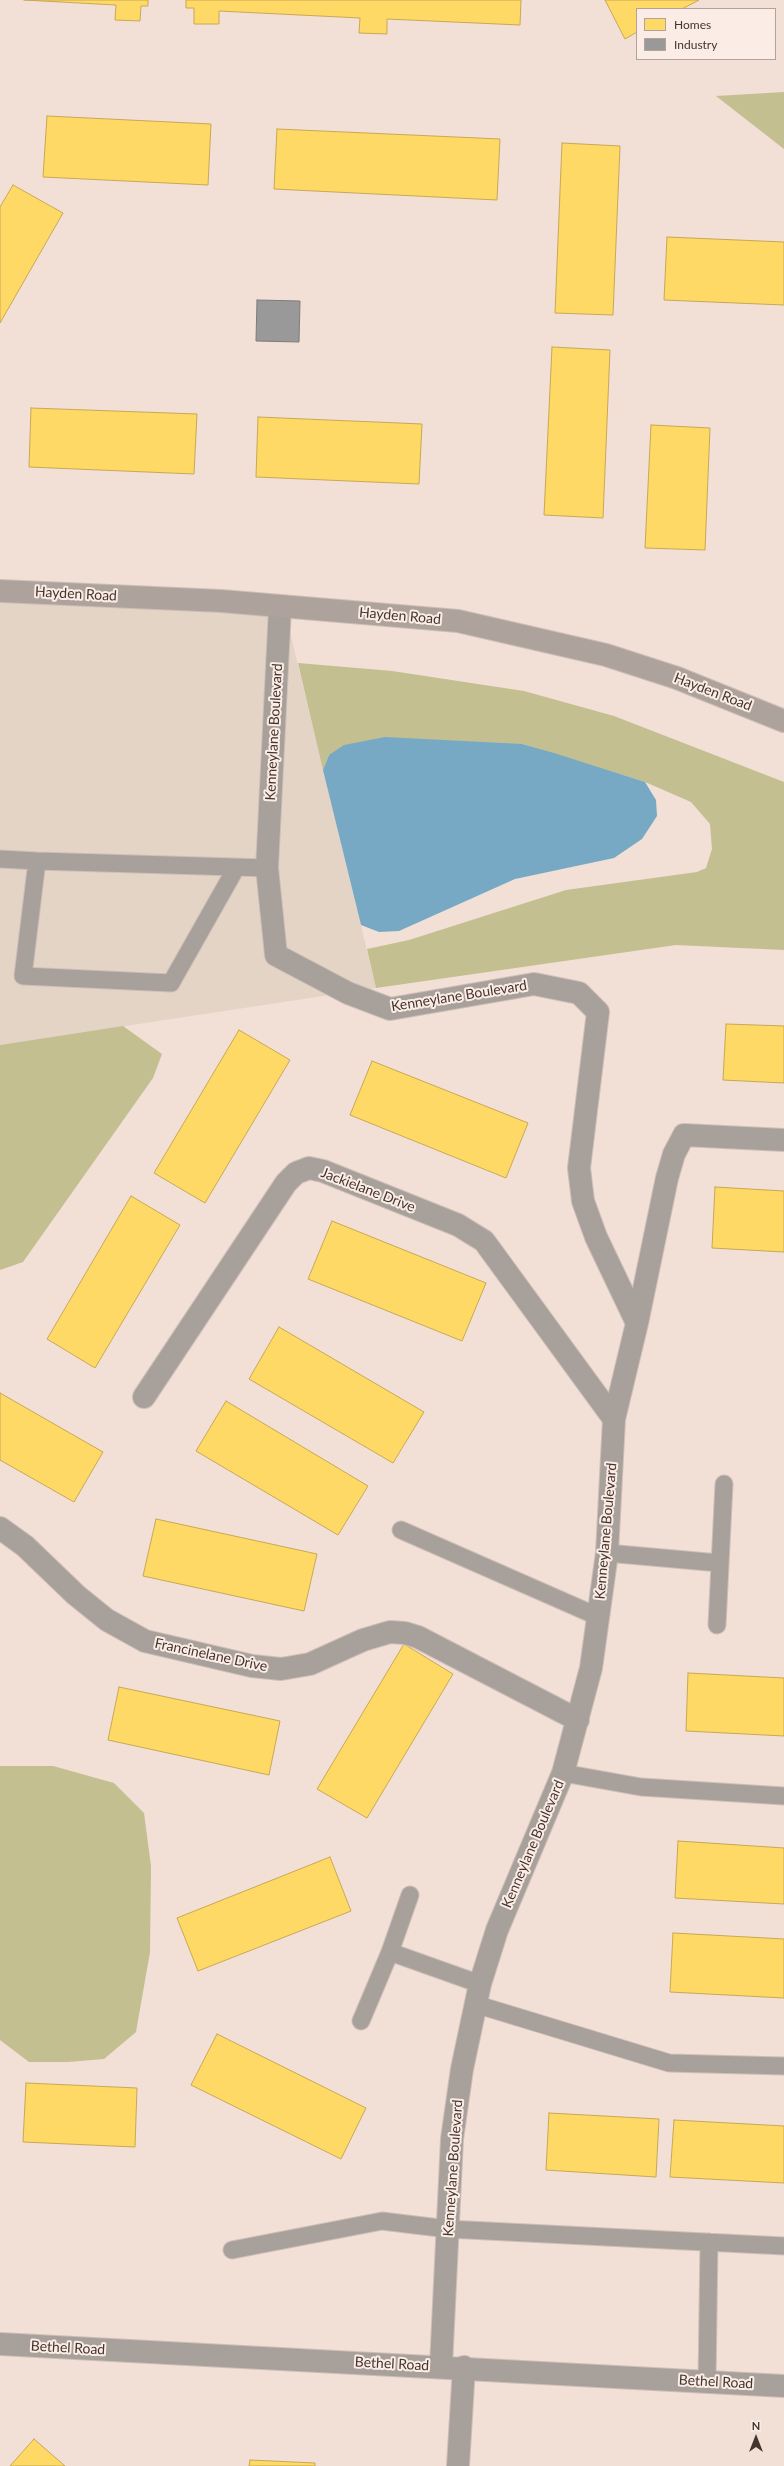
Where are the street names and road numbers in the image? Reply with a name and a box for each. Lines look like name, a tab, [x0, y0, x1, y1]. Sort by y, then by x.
street label: Hayden Road	[35, 583, 117, 605]
street label: Hayden Road	[358, 604, 442, 628]
street label: Kenneylane Boulevard	[262, 663, 286, 801]
street label: Hayden Road	[672, 669, 754, 715]
street label: Kenneylane Boulevard	[390, 977, 528, 1015]
street label: Jackielane Drive	[319, 1164, 417, 1216]
street label: Kenneylane Boulevard	[592, 1462, 620, 1600]
street label: Francinelane Drive	[153, 1635, 269, 1675]
street label: Kenneylane Boulevard	[498, 1778, 568, 1910]
street label: Kenneylane Boulevard	[440, 2099, 466, 2237]
street label: Bethel Road	[30, 2338, 106, 2358]
street label: Bethel Road	[354, 2354, 430, 2374]
street label: Bethel Road	[678, 2372, 754, 2392]

